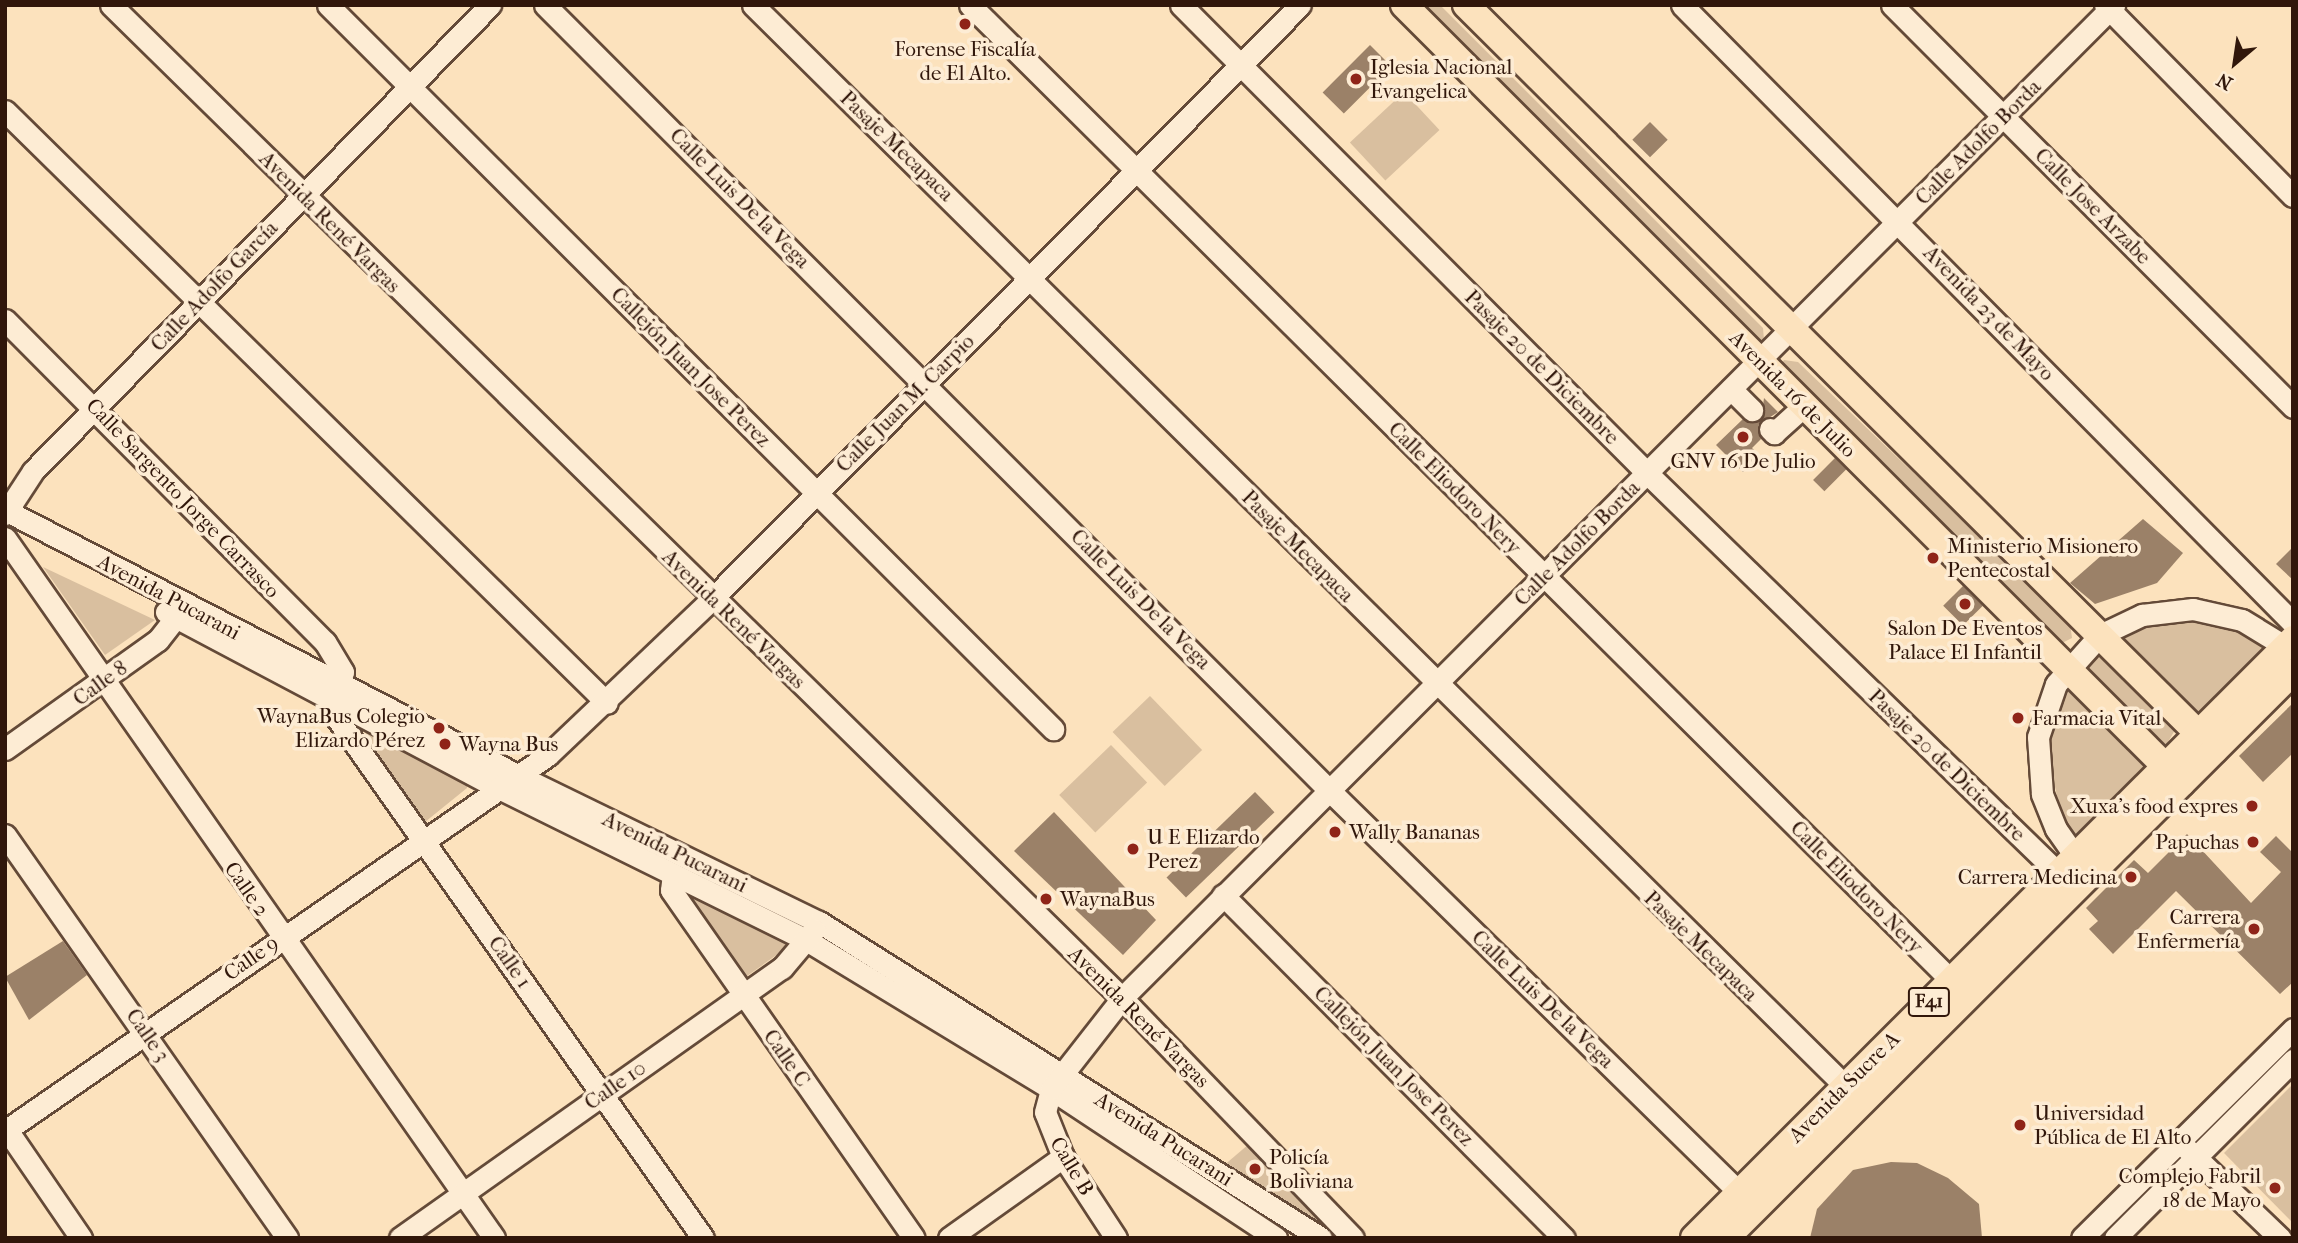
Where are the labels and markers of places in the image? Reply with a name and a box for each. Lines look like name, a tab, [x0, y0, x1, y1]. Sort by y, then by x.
marker: Forense Fiscalía de El Alto.	[955, 14, 975, 34]
place label: Forense Fiscalía de El Alto.	[894, 36, 1036, 86]
place label: Iglesia Nacional Evangelica	[1370, 54, 1512, 104]
marker: Iglesia Nacional Evangelica	[1348, 71, 1364, 87]
marker: GNV 16 De Julio	[1735, 429, 1751, 445]
place label: GNV 16 De Julio	[1670, 448, 1816, 474]
place label: Ministerio Misionero Pentecostal	[1947, 533, 2138, 583]
marker: Ministerio Misionero Pentecostal	[1925, 550, 1941, 566]
marker: Salon De Eventos Palace El Infantil	[1957, 596, 1973, 612]
place label: Salon De Eventos Palace El Infantil	[1887, 615, 2043, 665]
place label: WaynaBus Colegio Elizardo Pérez	[257, 703, 425, 753]
place label: Farmacia Vital	[2032, 705, 2161, 731]
marker: Farmacia Vital	[2010, 710, 2026, 726]
marker: WaynaBus Colegio Elizardo Pérez	[431, 720, 447, 736]
place label: Wayna Bus	[459, 731, 558, 757]
marker: Wayna Bus	[437, 736, 453, 752]
place label: Xuxa's food expres	[2070, 793, 2238, 819]
marker: Xuxa's food expres	[2244, 798, 2260, 814]
place label: Wally Bananas	[1349, 819, 1480, 845]
place label: U E Elizardo Perez	[1147, 824, 1260, 874]
marker: Wally Bananas	[1327, 824, 1343, 840]
place label: Papuchas	[2155, 829, 2239, 855]
marker: Papuchas	[2245, 834, 2261, 850]
marker: U E Elizardo Perez	[1125, 841, 1141, 857]
place label: Carrera Medicina	[1958, 864, 2117, 890]
marker: Carrera Medicina	[2123, 869, 2139, 885]
place label: WaynaBus	[1060, 886, 1155, 912]
marker: WaynaBus	[1038, 891, 1054, 907]
place label: Carrera Enfermería	[2136, 904, 2240, 954]
marker: Carrera Enfermería	[2246, 921, 2262, 937]
place label: Universidad Pública de El Alto	[2034, 1100, 2192, 1150]
marker: Universidad Pública de El Alto	[2012, 1117, 2028, 1133]
place label: Policía Boliviana	[1269, 1144, 1353, 1194]
marker: Policía Boliviana	[1247, 1161, 1263, 1177]
place label: Complejo Fabril 18 de Mayo	[2119, 1163, 2261, 1213]
marker: Complejo Fabril 18 de Mayo	[2267, 1180, 2283, 1196]

